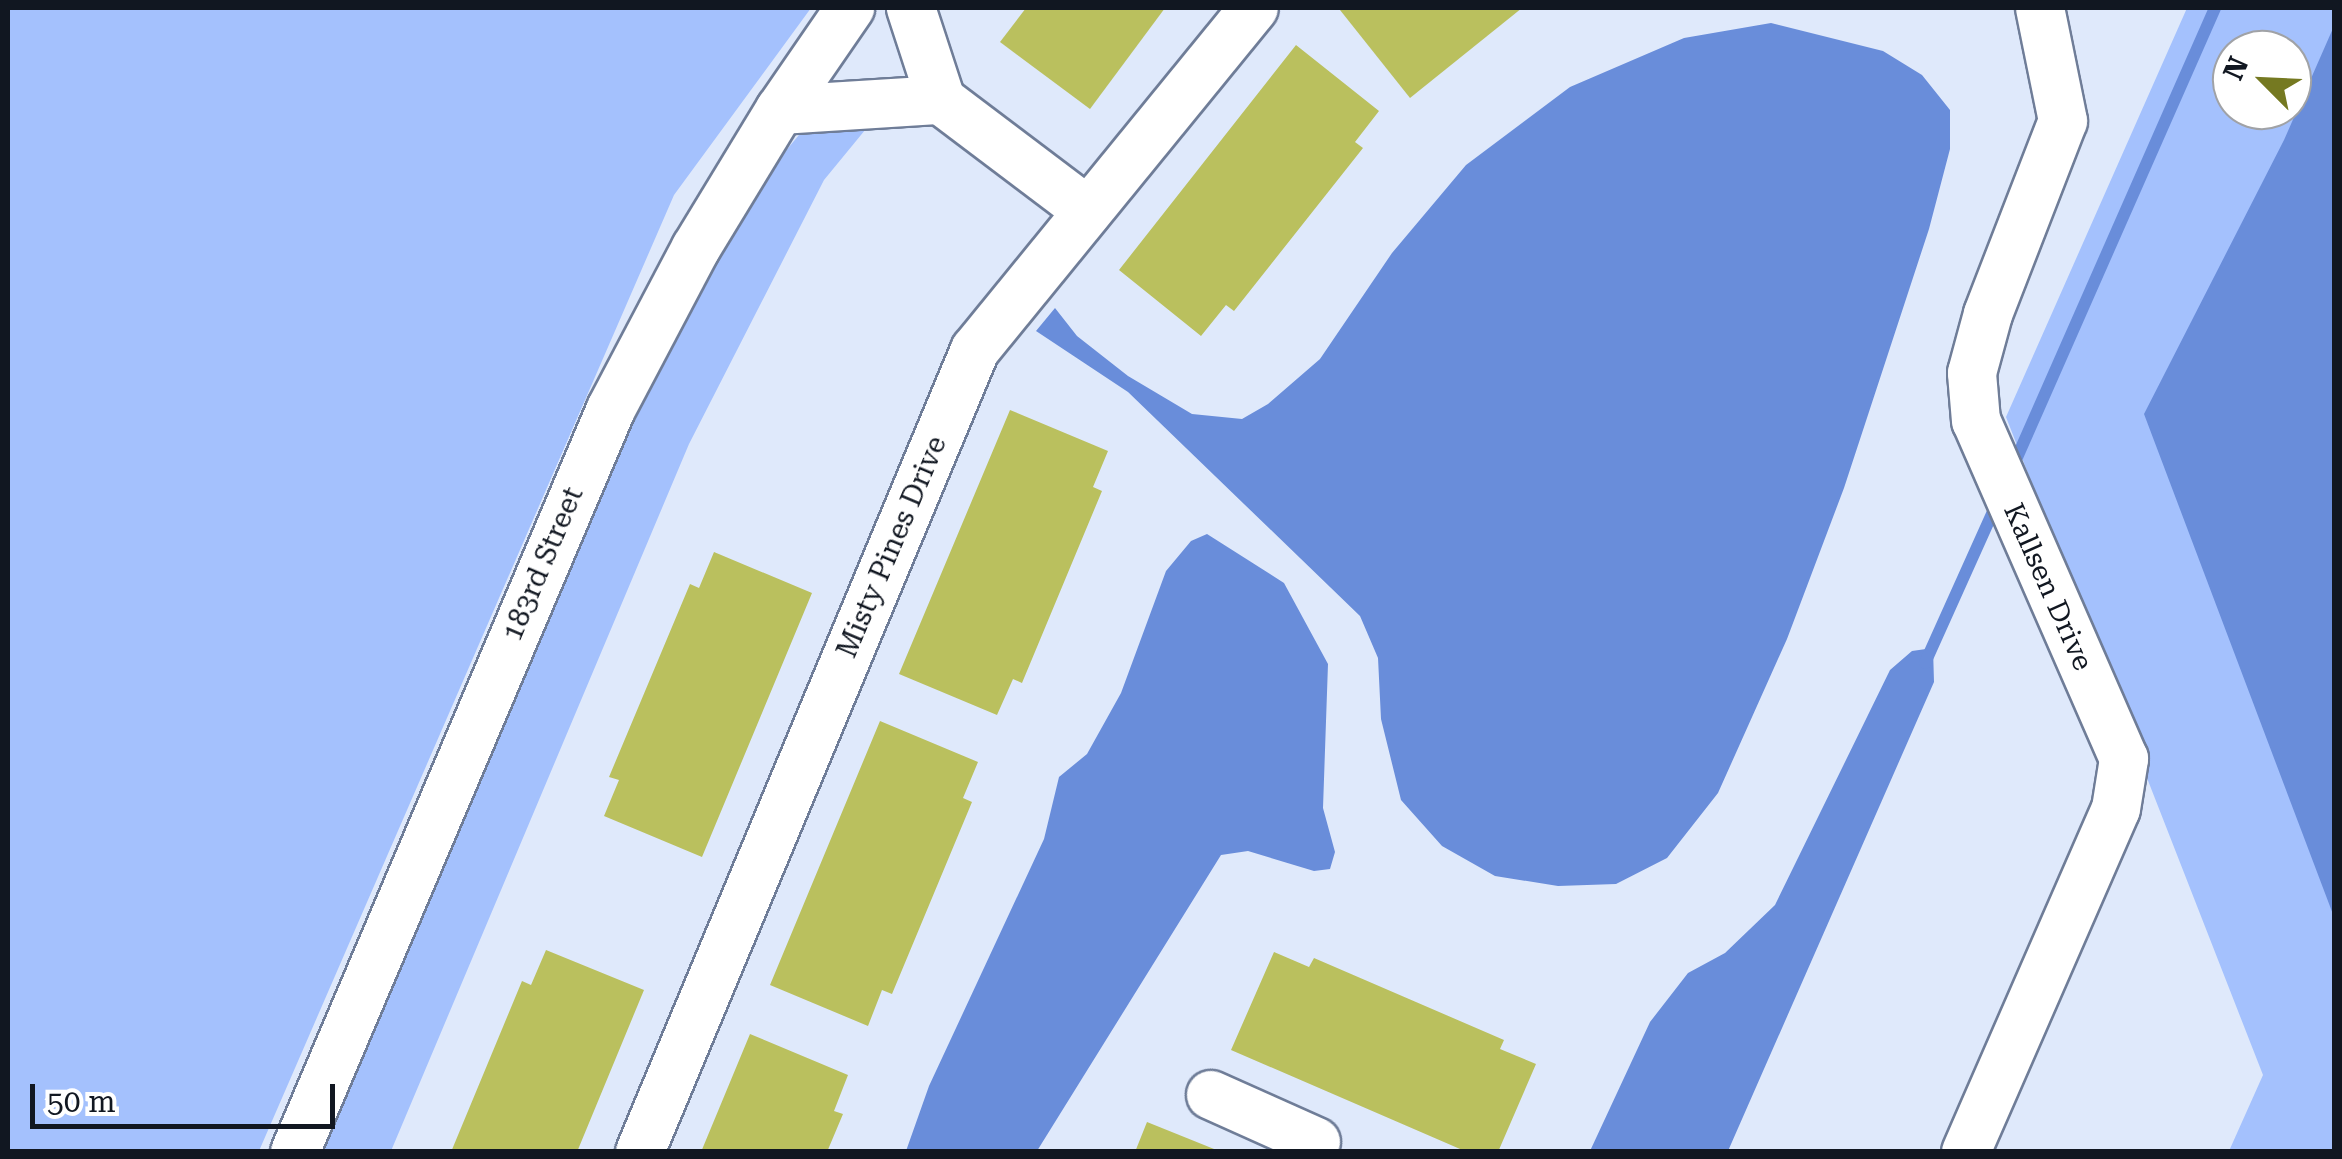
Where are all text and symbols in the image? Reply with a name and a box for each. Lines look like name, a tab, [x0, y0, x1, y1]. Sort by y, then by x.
north arrow	[2212, 30, 2312, 130]
text: N	[2217, 52, 2255, 85]
street label: Misty Pines Drive	[830, 431, 954, 663]
street label: 183rd Street	[496, 482, 590, 646]
street label: Kallsen Drive	[1996, 498, 2100, 676]
scale bar	[35, 1064, 340, 1126]
text: 50 m	[47, 1084, 116, 1119]

